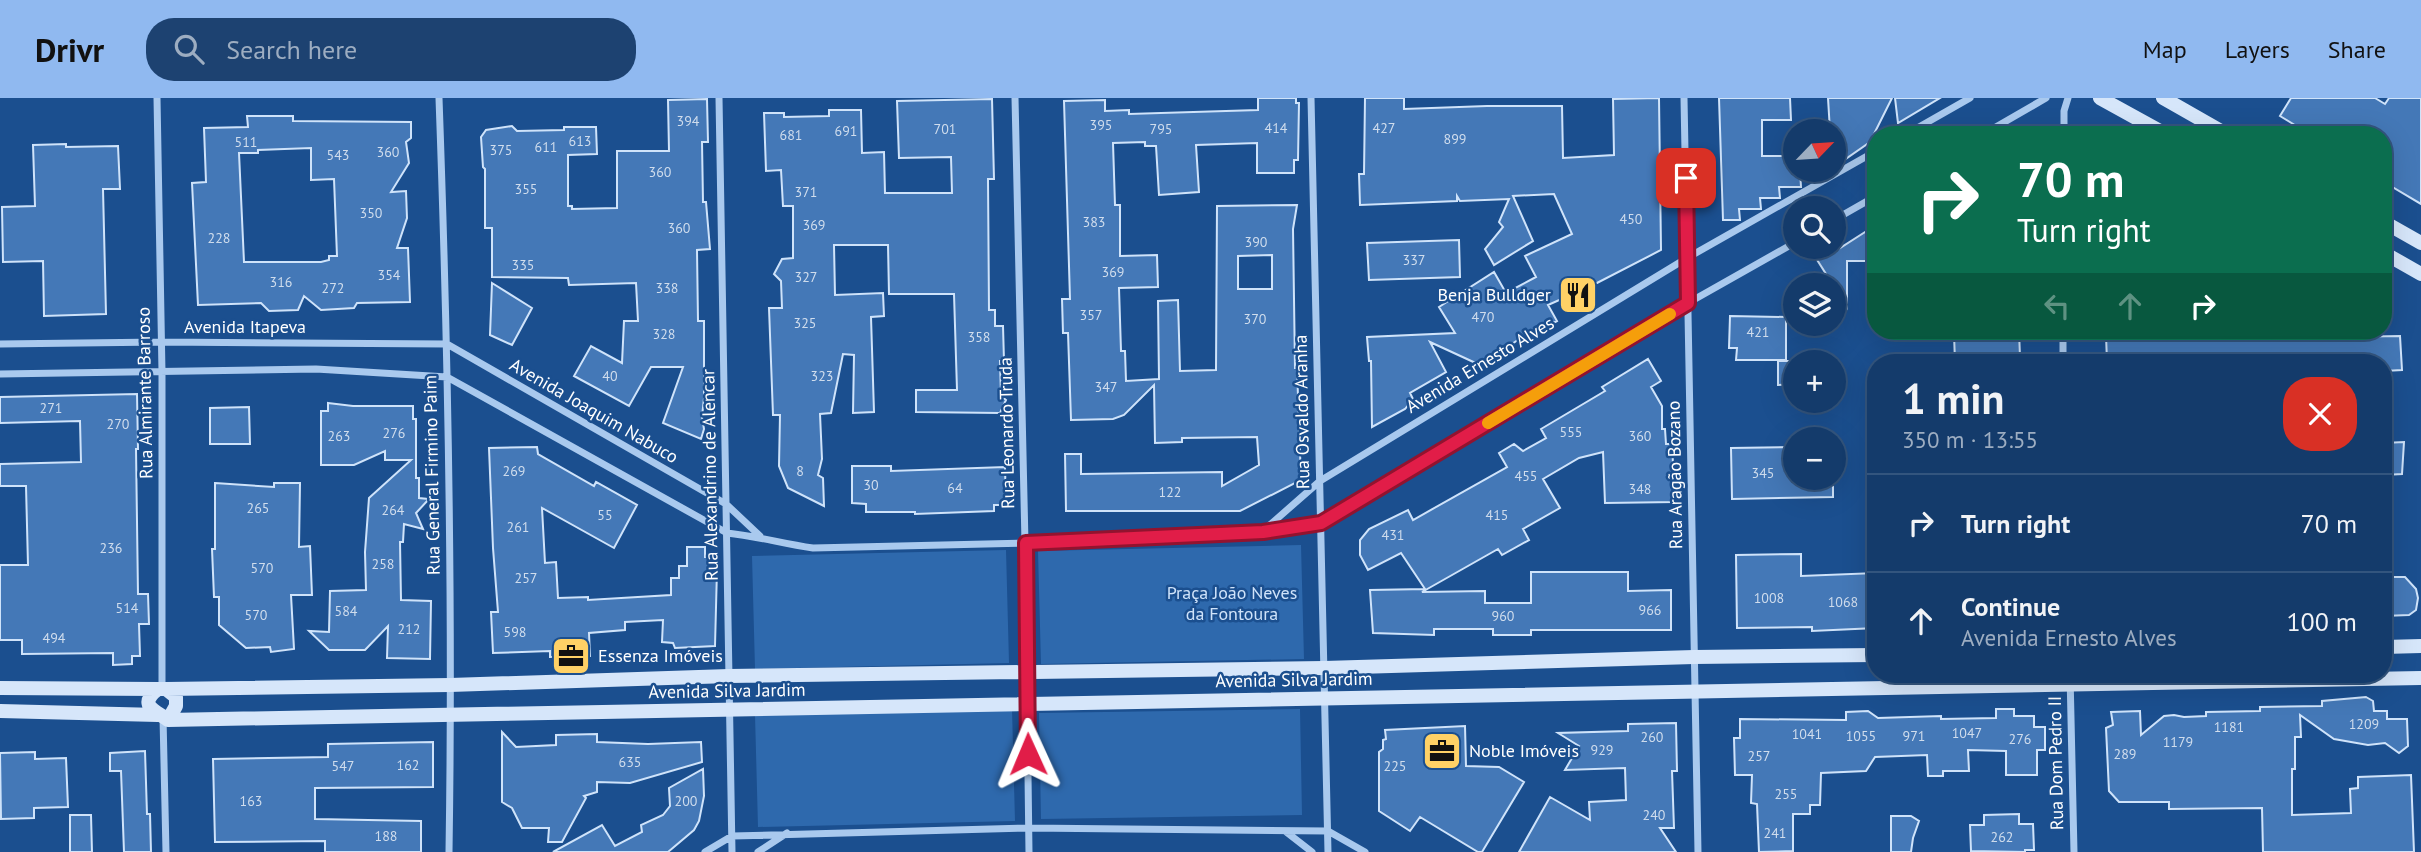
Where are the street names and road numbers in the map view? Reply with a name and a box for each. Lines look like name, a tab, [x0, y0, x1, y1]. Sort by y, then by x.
street label: Rua Almirante Barroso	[132, 307, 157, 479]
street label: Avenida Ernesto Alves	[1402, 311, 1558, 418]
street label: Avenida Itapeva	[184, 315, 306, 338]
street label: Rua Osvaldo Aranha	[1289, 335, 1314, 489]
street label: Avenida Joaquim Nabuco	[506, 353, 683, 468]
street label: Rua Leonardo Truda	[994, 357, 1019, 509]
street label: Rua Alexandrino de Alencar	[696, 369, 723, 581]
street label: Rua General Firmino Paim	[418, 375, 445, 575]
street label: Rua Aragão Bozano	[1662, 401, 1687, 549]
street label: Avenida Silva Jardim	[1215, 667, 1373, 692]
street label: Avenida Silva Jardim	[648, 678, 806, 703]
street label: Rua Dom Pedro II	[2043, 696, 2068, 830]

